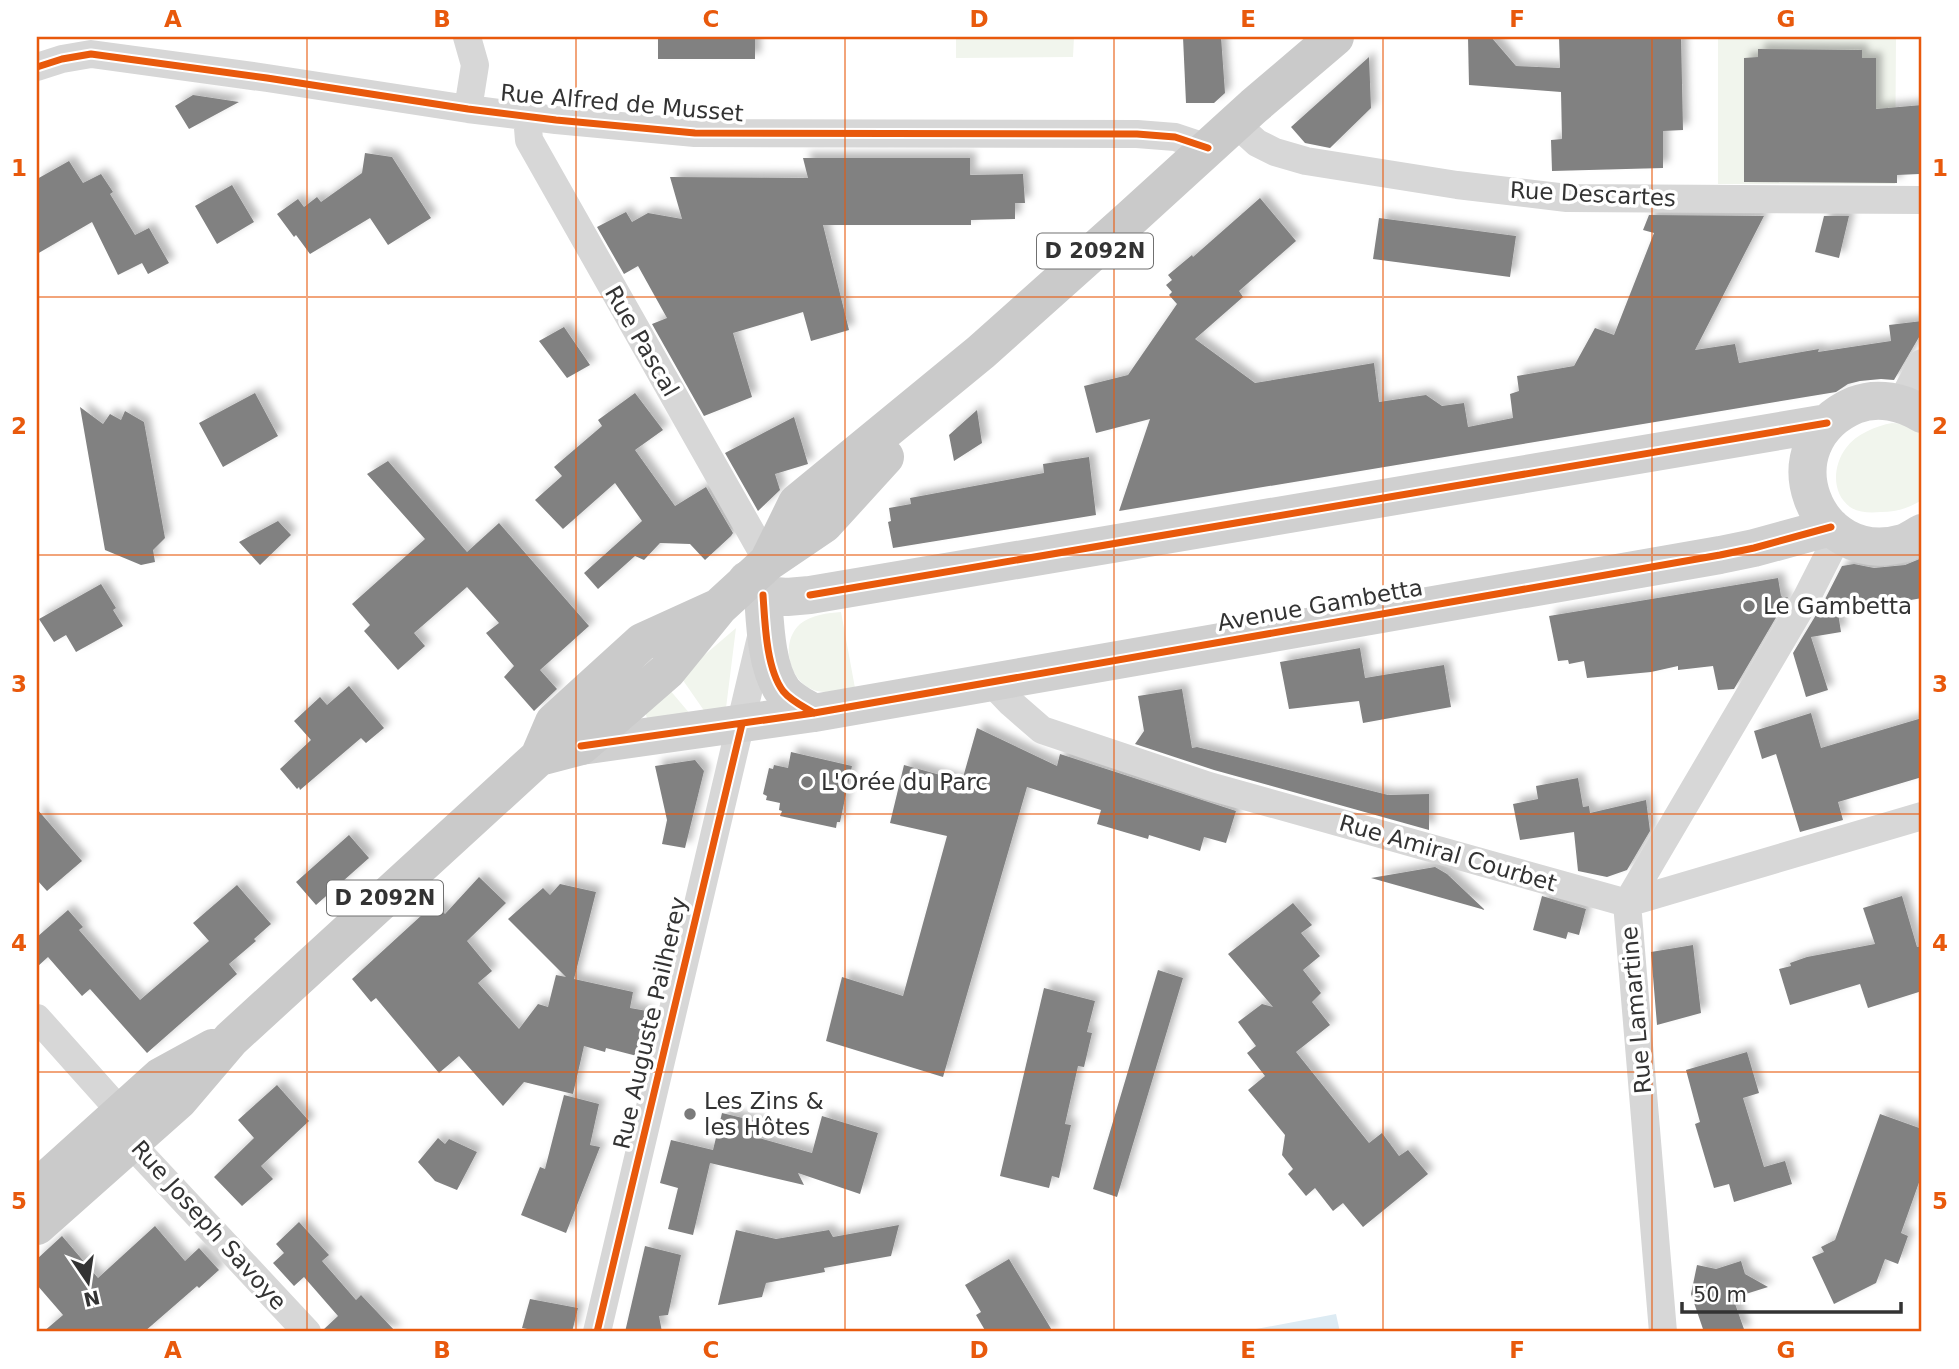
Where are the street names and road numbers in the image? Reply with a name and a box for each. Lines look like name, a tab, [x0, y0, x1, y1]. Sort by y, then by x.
street label: Rue Alfred de Musset	[499, 79, 745, 127]
street label: Rue Descartes	[1509, 177, 1677, 211]
road number: D 2092N	[1037, 233, 1153, 268]
street label: Rue Pascal	[600, 281, 684, 401]
street label: Avenue Gambetta	[1215, 574, 1425, 636]
street label: Rue Amiral Courbet	[1336, 810, 1560, 896]
road number: D 2092N	[327, 880, 443, 916]
street label: Rue Auguste Pailherey	[608, 894, 692, 1152]
street label: Rue Lamartine	[1616, 925, 1656, 1095]
street label: Rue Joseph Savoye	[126, 1135, 292, 1315]

